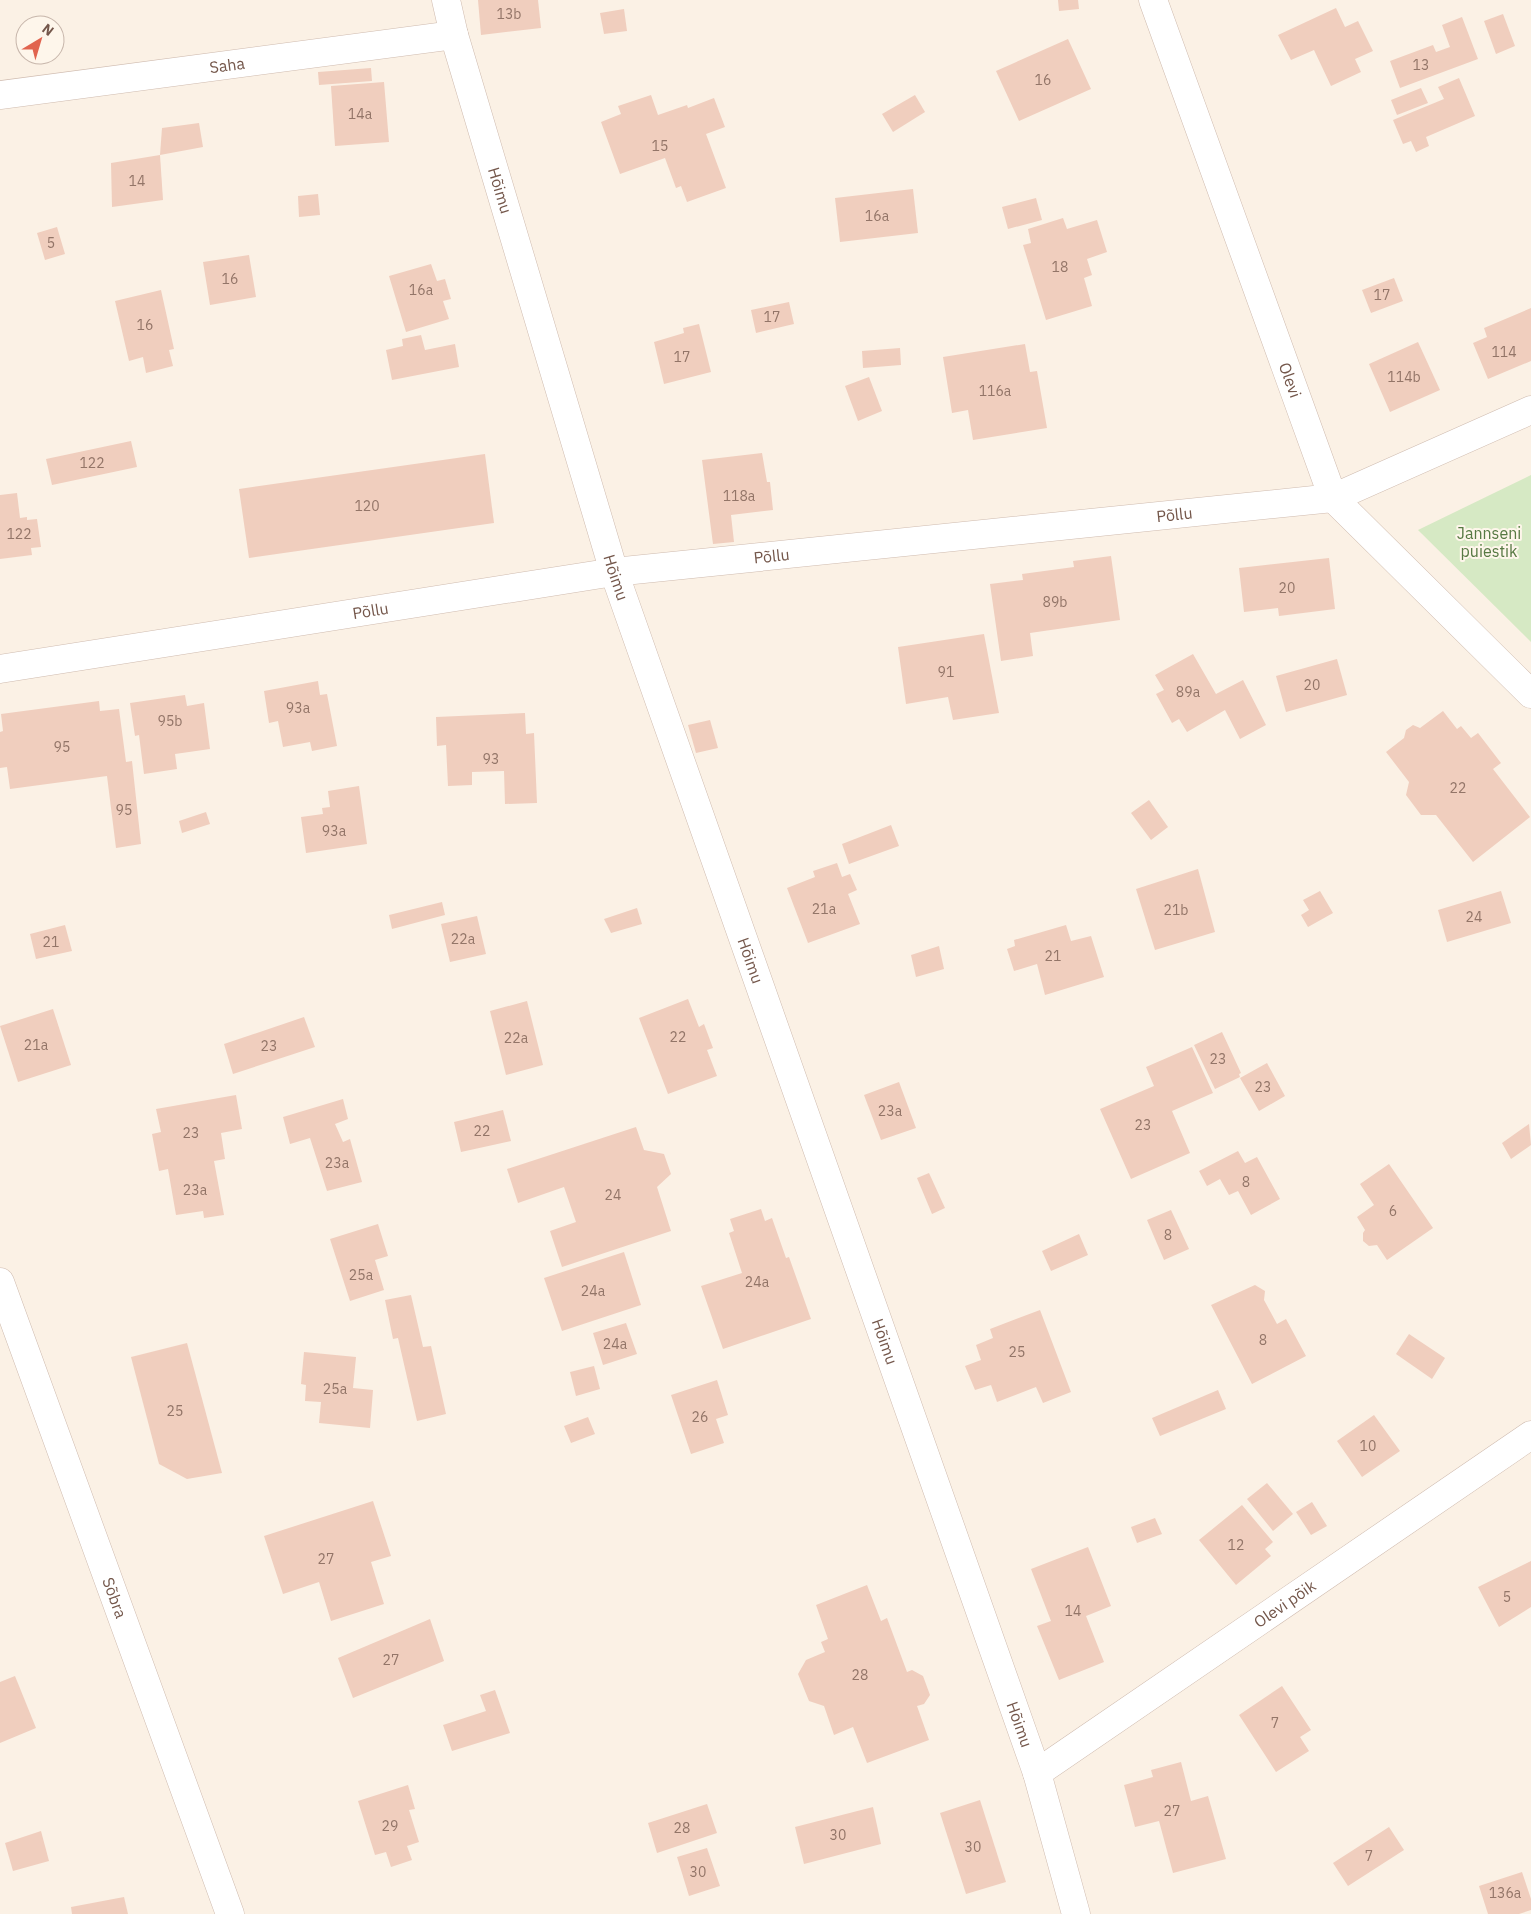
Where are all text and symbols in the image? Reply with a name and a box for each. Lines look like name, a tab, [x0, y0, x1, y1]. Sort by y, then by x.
house number: 13b	[497, 5, 521, 23]
north arrow	[15, 15, 65, 65]
text: N	[38, 20, 58, 40]
street label: Saha	[208, 53, 246, 77]
house number: 13	[1413, 56, 1429, 74]
house number: 16	[1035, 71, 1051, 89]
house number: 14a	[348, 105, 373, 123]
house number: 15	[652, 137, 668, 155]
street label: Hõimu	[484, 165, 517, 216]
house number: 14	[129, 172, 145, 190]
house number: 16a	[865, 207, 890, 225]
house number: 5	[47, 234, 55, 252]
house number: 18	[1052, 258, 1068, 276]
house number: 16	[222, 270, 238, 288]
house number: 16a	[409, 281, 434, 299]
house number: 17	[1374, 286, 1390, 304]
house number: 17	[764, 308, 780, 326]
house number: 16	[137, 316, 153, 334]
house number: 114	[1491, 343, 1517, 361]
house number: 17	[674, 348, 690, 366]
street label: Olevi	[1275, 360, 1306, 400]
house number: 114b	[1387, 368, 1421, 386]
house number: 116a	[979, 382, 1012, 400]
house number: 122	[79, 454, 105, 472]
house number: 118a	[723, 487, 756, 505]
house number: 120	[354, 497, 380, 515]
street label: Põllu	[1155, 503, 1193, 526]
park label: Jannseni puiestik	[1457, 523, 1521, 561]
house number: 122	[6, 525, 32, 543]
street label: Põllu	[753, 544, 791, 568]
street label: Hõimu	[599, 552, 633, 603]
house number: 20	[1279, 579, 1295, 597]
house number: 89b	[1043, 593, 1067, 611]
street label: Põllu	[351, 598, 390, 623]
house number: 91	[938, 663, 954, 681]
house number: 20	[1304, 676, 1320, 694]
house number: 89a	[1176, 683, 1201, 701]
house number: 93a	[286, 699, 311, 717]
house number: 95b	[158, 712, 182, 730]
house number: 95	[54, 738, 70, 756]
house number: 93	[483, 750, 499, 768]
house number: 22	[1450, 779, 1466, 797]
house number: 95	[116, 801, 132, 819]
house number: 93a	[322, 822, 347, 840]
house number: 21a	[812, 900, 837, 918]
house number: 21b	[1164, 901, 1188, 919]
house number: 24	[1466, 908, 1482, 926]
house number: 22a	[451, 930, 476, 948]
house number: 21	[43, 933, 59, 951]
street label: Hõimu	[733, 935, 768, 986]
house number: 21	[1045, 947, 1061, 965]
house number: 22	[670, 1028, 686, 1046]
house number: 22a	[504, 1029, 529, 1047]
house number: 21a	[24, 1036, 49, 1054]
house number: 23	[261, 1037, 277, 1055]
house number: 23	[1210, 1050, 1226, 1068]
house number: 23	[1255, 1078, 1271, 1096]
house number: 23a	[878, 1102, 903, 1120]
house number: 23	[1135, 1116, 1151, 1134]
house number: 22	[474, 1122, 490, 1140]
house number: 23	[183, 1124, 199, 1142]
house number: 23a	[325, 1154, 350, 1172]
house number: 8	[1242, 1173, 1250, 1191]
house number: 23a	[183, 1181, 208, 1199]
house number: 24	[605, 1186, 621, 1204]
house number: 6	[1389, 1202, 1397, 1220]
house number: 8	[1164, 1226, 1172, 1244]
house number: 25a	[349, 1266, 374, 1284]
house number: 24a	[745, 1273, 770, 1291]
house number: 24a	[581, 1282, 606, 1300]
street label: Hõimu	[868, 1316, 902, 1367]
house number: 8	[1259, 1331, 1267, 1349]
house number: 24a	[603, 1335, 628, 1353]
house number: 25	[1009, 1343, 1025, 1361]
house number: 25a	[323, 1380, 348, 1398]
house number: 25	[167, 1402, 183, 1420]
house number: 26	[692, 1408, 708, 1426]
house number: 10	[1360, 1437, 1376, 1455]
house number: 12	[1228, 1536, 1244, 1554]
house number: 27	[318, 1550, 334, 1568]
street label: Sõbra	[98, 1575, 132, 1621]
street label: Olevi põik	[1250, 1575, 1320, 1632]
house number: 5	[1503, 1588, 1511, 1606]
house number: 14	[1065, 1602, 1081, 1620]
house number: 27	[383, 1651, 399, 1669]
house number: 28	[852, 1666, 868, 1684]
street label: Hõimu	[1003, 1699, 1037, 1750]
house number: 7	[1271, 1714, 1279, 1732]
house number: 27	[1164, 1802, 1180, 1820]
house number: 29	[382, 1817, 398, 1835]
house number: 28	[674, 1819, 690, 1837]
house number: 30	[830, 1826, 846, 1844]
house number: 30	[965, 1838, 981, 1856]
house number: 7	[1365, 1847, 1373, 1865]
house number: 30	[690, 1863, 706, 1881]
house number: 136a	[1489, 1884, 1522, 1902]

